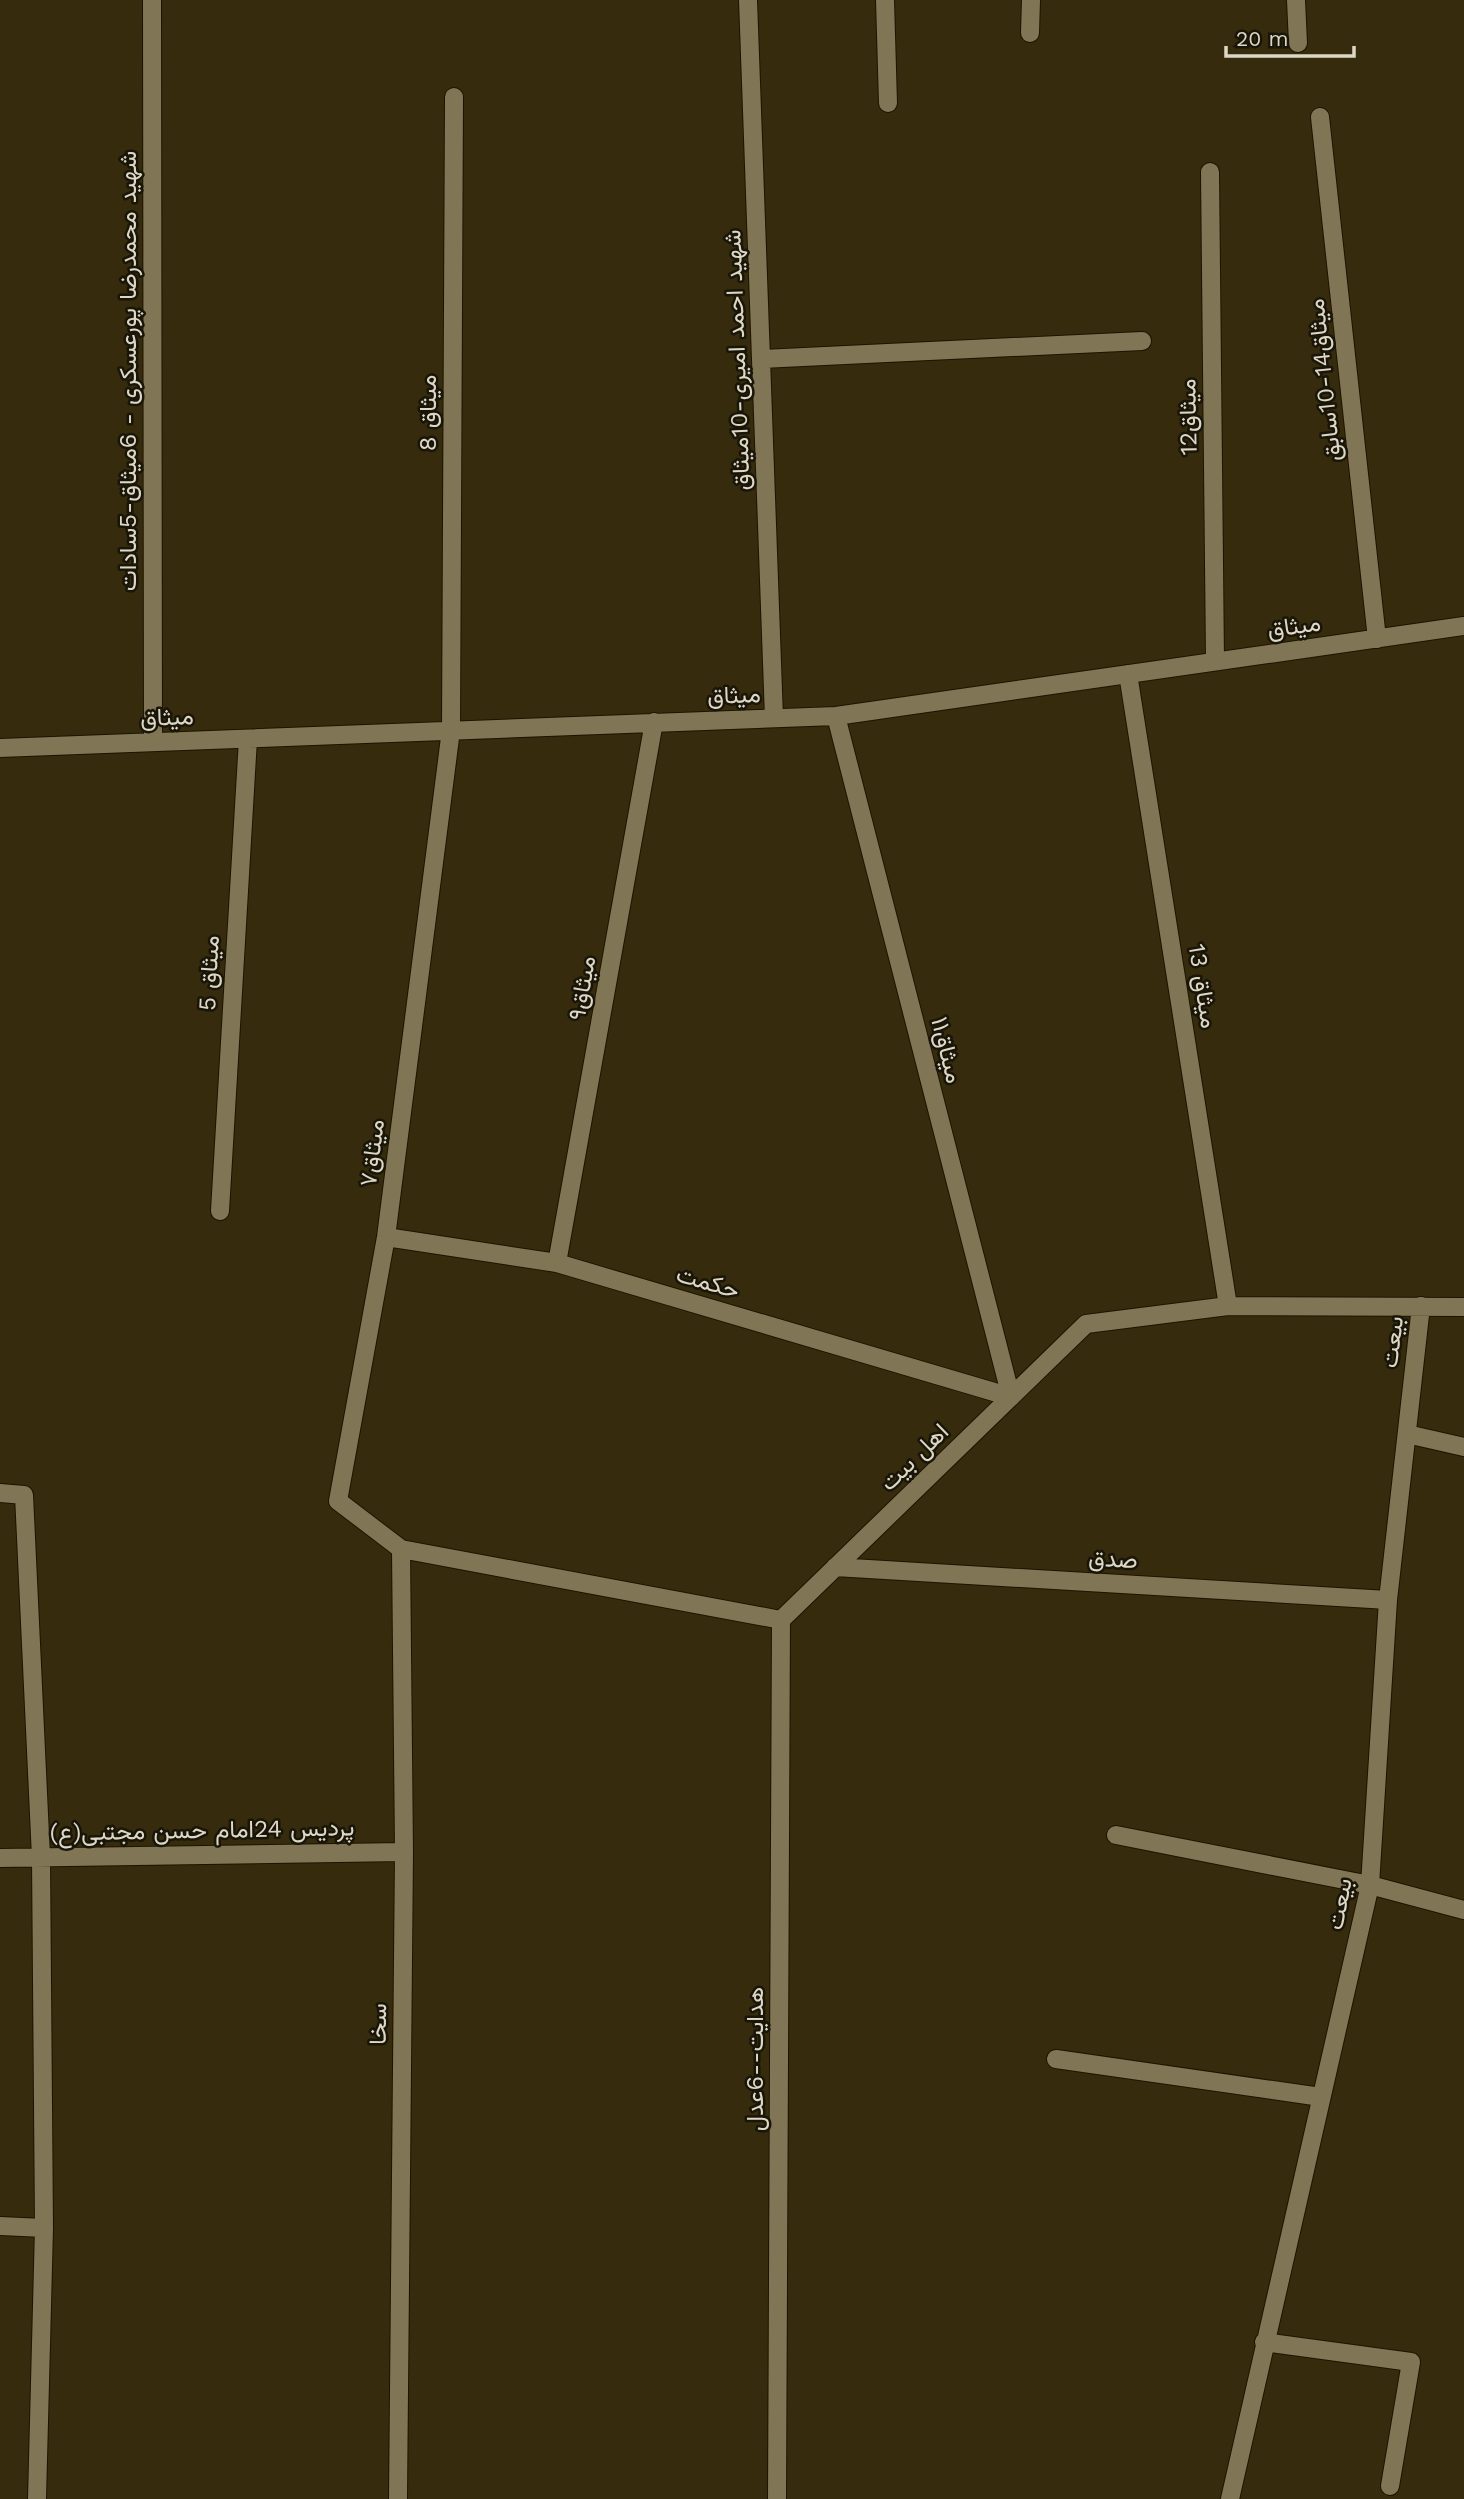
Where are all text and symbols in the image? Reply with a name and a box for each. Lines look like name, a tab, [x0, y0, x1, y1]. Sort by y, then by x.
scale bar	[1226, 14, 1354, 58]
text: 20 m	[1236, 26, 1288, 51]
street label: شهید محمدرضا پورعسکری - 6میثاق-5سادات	[114, 151, 144, 591]
street label: شهید احمد امیری-10میثاق	[718, 229, 757, 491]
street label: میثاق14-10سابق	[1302, 297, 1346, 463]
street label: میثاق 8	[414, 375, 442, 451]
street label: 12میثاق	[1173, 378, 1203, 456]
street label: میثاق	[1266, 608, 1322, 644]
street label: میثاق	[707, 680, 761, 710]
street label: میثاق	[140, 702, 194, 732]
street label: میثاق 5	[193, 934, 225, 1012]
street label: میثاق 13	[1183, 942, 1223, 1030]
street label: میثاق۹	[563, 953, 601, 1023]
street label: میثاق۱۱	[925, 1014, 969, 1086]
street label: میثاق۷	[354, 1118, 390, 1188]
street label: حکمت	[673, 1260, 743, 1304]
street label: بیعت	[1375, 1315, 1409, 1369]
street label: اهل بیت	[874, 1418, 954, 1496]
street label: صدق	[1088, 1544, 1138, 1574]
street label: پردیس 24امام حسن مجتبی(ع)	[49, 1813, 355, 1849]
street label: بیعت	[1320, 1876, 1358, 1932]
street label: هدایت--6عدل	[741, 1987, 769, 2131]
street label: سخا	[364, 2003, 392, 2045]

